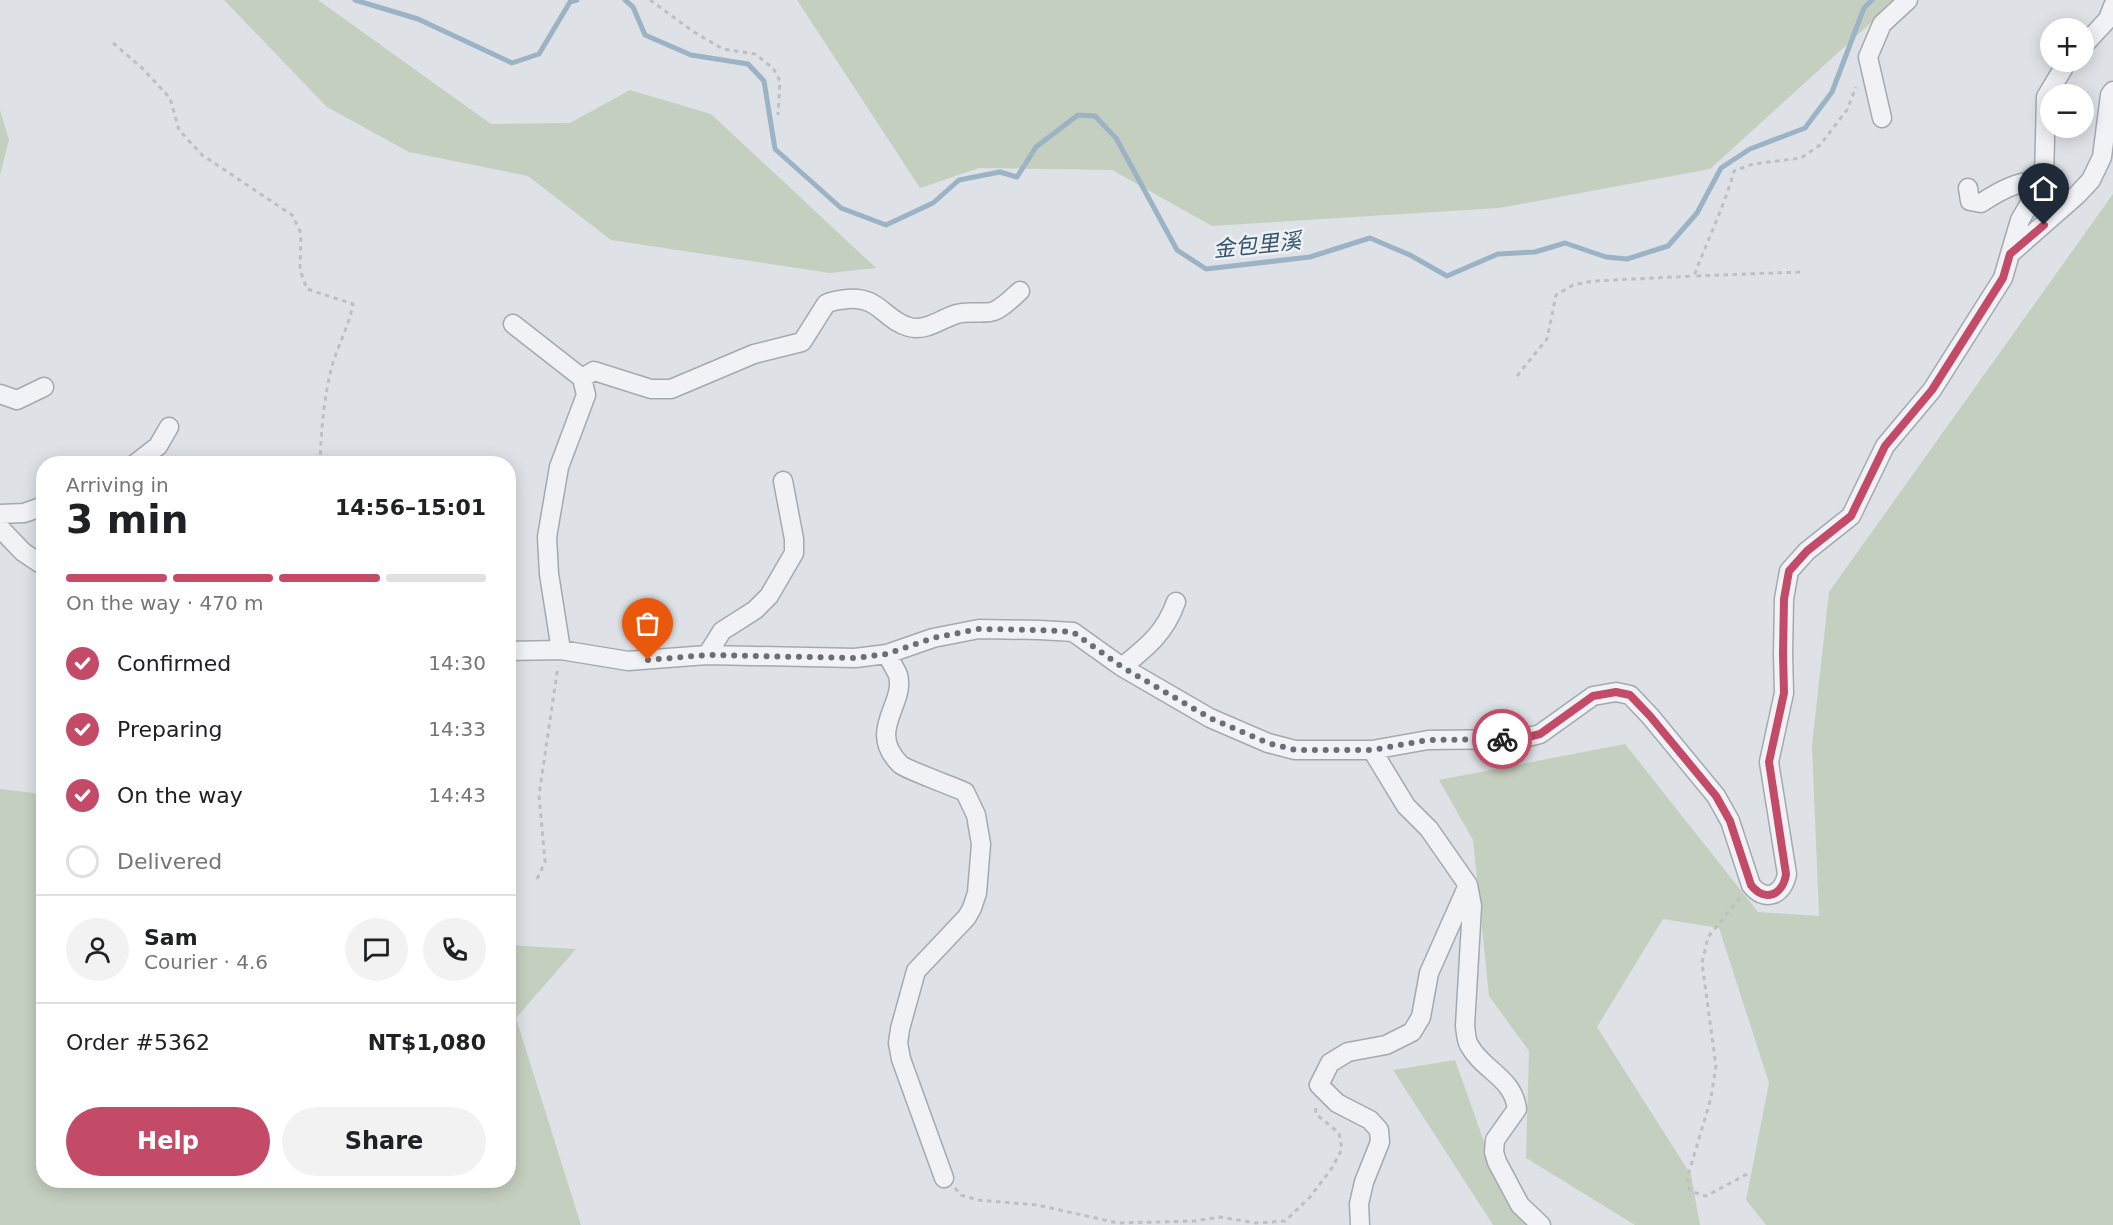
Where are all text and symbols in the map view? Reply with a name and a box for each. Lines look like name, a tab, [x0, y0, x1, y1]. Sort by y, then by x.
map controls	[2040, 18, 2094, 138]
button: +	[2040, 18, 2094, 72]
button: −	[2040, 84, 2094, 138]
pin	[2018, 163, 2069, 225]
icon: home	[2027, 172, 2060, 205]
water label: 金包里溪	[1212, 228, 1305, 262]
text: Arriving in	[66, 473, 169, 497]
text: 14:56–15:01	[335, 495, 486, 520]
text: 3 min	[66, 497, 188, 542]
text: On the way · 470 m	[66, 591, 264, 615]
pin	[622, 598, 673, 660]
icon: bag	[631, 607, 664, 640]
icon: check	[66, 647, 99, 680]
text: Confirmed	[117, 651, 231, 676]
text: 14:30	[428, 651, 486, 675]
courier	[1472, 709, 1532, 769]
icon: check	[66, 713, 99, 746]
text: Preparing	[117, 717, 223, 742]
text: 14:33	[428, 717, 486, 741]
icon: bike	[1486, 723, 1519, 756]
icon: check	[66, 779, 99, 812]
text: On the way	[117, 783, 243, 808]
text: 14:43	[428, 783, 486, 807]
text: Delivered	[117, 849, 222, 874]
button: person	[66, 918, 129, 981]
button: chat	[345, 918, 408, 981]
button: phone	[423, 918, 486, 981]
text: Sam	[144, 925, 198, 950]
text: Courier · 4.6	[144, 950, 268, 974]
text: Order #5362	[66, 1030, 210, 1055]
text: NT$1,080	[368, 1030, 486, 1055]
button: Help	[66, 1107, 270, 1176]
button: Share	[282, 1107, 486, 1176]

